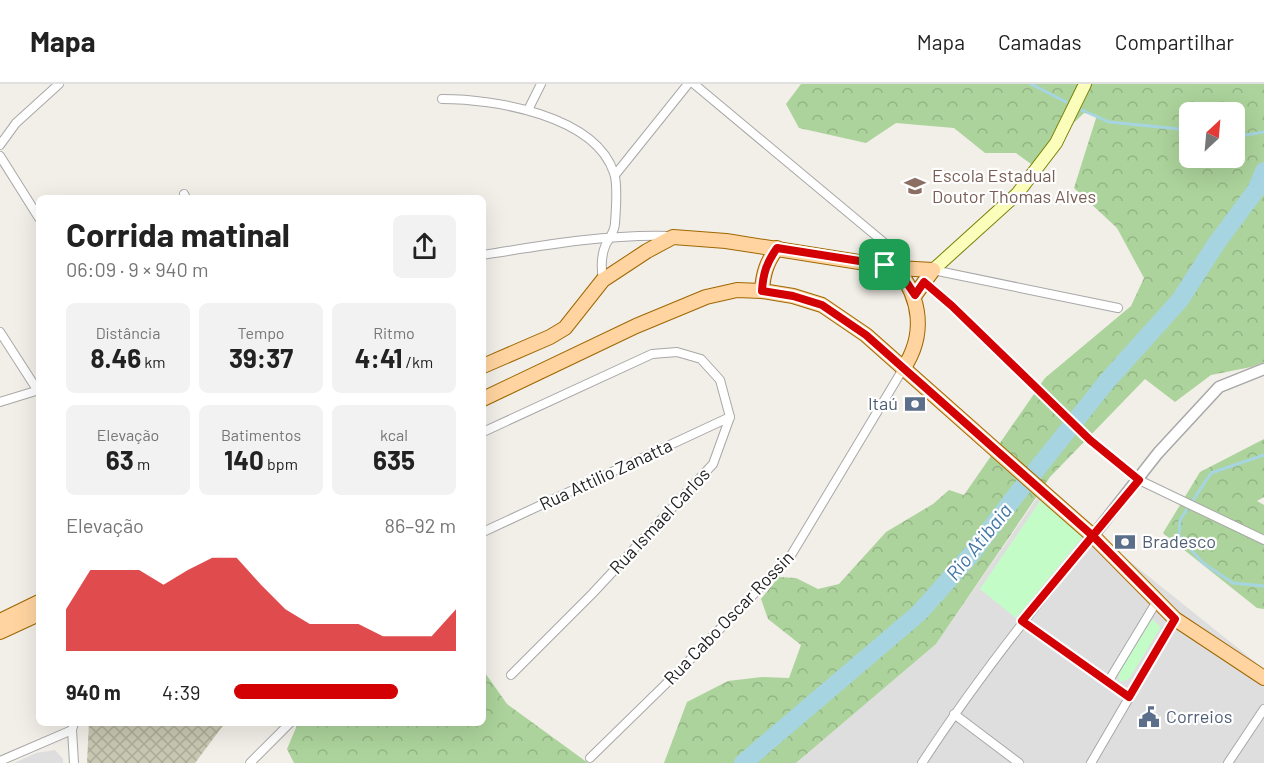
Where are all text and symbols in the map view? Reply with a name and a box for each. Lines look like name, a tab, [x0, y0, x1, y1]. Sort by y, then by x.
text: Mapa	[30, 24, 96, 58]
text: Mapa	[917, 29, 965, 54]
text: Camadas	[998, 29, 1082, 54]
text: Compartilhar	[1115, 29, 1234, 54]
north arrow	[1179, 102, 1245, 168]
map controls	[1179, 102, 1245, 168]
place label: Escola Estadual Doutor Thomas Alves	[932, 164, 1096, 207]
school or university icon: Escola Estadual Doutor Thomas Alves	[903, 174, 927, 198]
text: Corrida matinal	[66, 214, 290, 254]
button: share	[393, 215, 456, 278]
pin	[859, 239, 910, 290]
icon: arrive	[868, 248, 901, 281]
text: 06:09 · 9 × 940 m	[66, 257, 208, 281]
text: Distância	[96, 323, 160, 342]
text: Tempo	[237, 323, 285, 342]
text: Ritmo	[373, 323, 415, 342]
text: 8.46	[90, 342, 141, 373]
text: 39:37	[229, 342, 293, 373]
text: 4:41	[355, 342, 402, 373]
text: km	[141, 352, 166, 371]
text: /km	[402, 352, 433, 371]
place label: Itaú	[868, 392, 898, 414]
bank icon: Itaú	[903, 392, 927, 416]
text: Elevação	[97, 425, 159, 444]
text: Batimentos	[221, 425, 301, 444]
text: kcal	[380, 425, 408, 444]
street label: Rua Attilio Zanatta	[536, 434, 676, 515]
text: 63	[106, 444, 134, 475]
text: 140	[224, 444, 264, 475]
text: 635	[373, 444, 415, 475]
text: m	[134, 454, 150, 473]
text: bpm	[264, 454, 298, 473]
street label: Rua Ismael Carlos	[604, 463, 714, 578]
water label: Rio Atibaia	[940, 498, 1016, 585]
text: Elevação	[66, 513, 144, 537]
text: 86–92 m	[385, 513, 456, 537]
bank icon: Bradesco	[1113, 530, 1137, 554]
place label: Bradesco	[1142, 530, 1216, 552]
street label: Rua Cabo Oscar Rossin	[659, 546, 798, 689]
text: 940 m	[66, 680, 121, 704]
text: 4:39	[162, 680, 201, 704]
public building icon: Correios	[1137, 705, 1161, 729]
place label: Correios	[1166, 705, 1232, 727]

